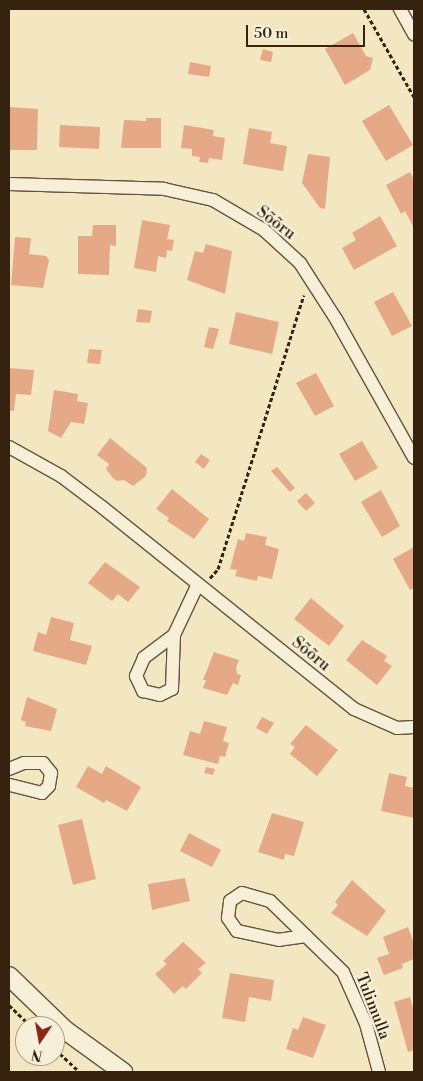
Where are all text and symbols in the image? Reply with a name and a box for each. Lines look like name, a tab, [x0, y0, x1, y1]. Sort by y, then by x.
scale bar	[248, 15, 367, 47]
text: 50 m	[254, 24, 288, 43]
street label: Sõõru	[253, 202, 299, 244]
street label: Sõõru	[288, 633, 334, 675]
street label: Tulimulla	[352, 970, 394, 1042]
north arrow	[15, 1016, 65, 1066]
text: N	[30, 1045, 44, 1065]

